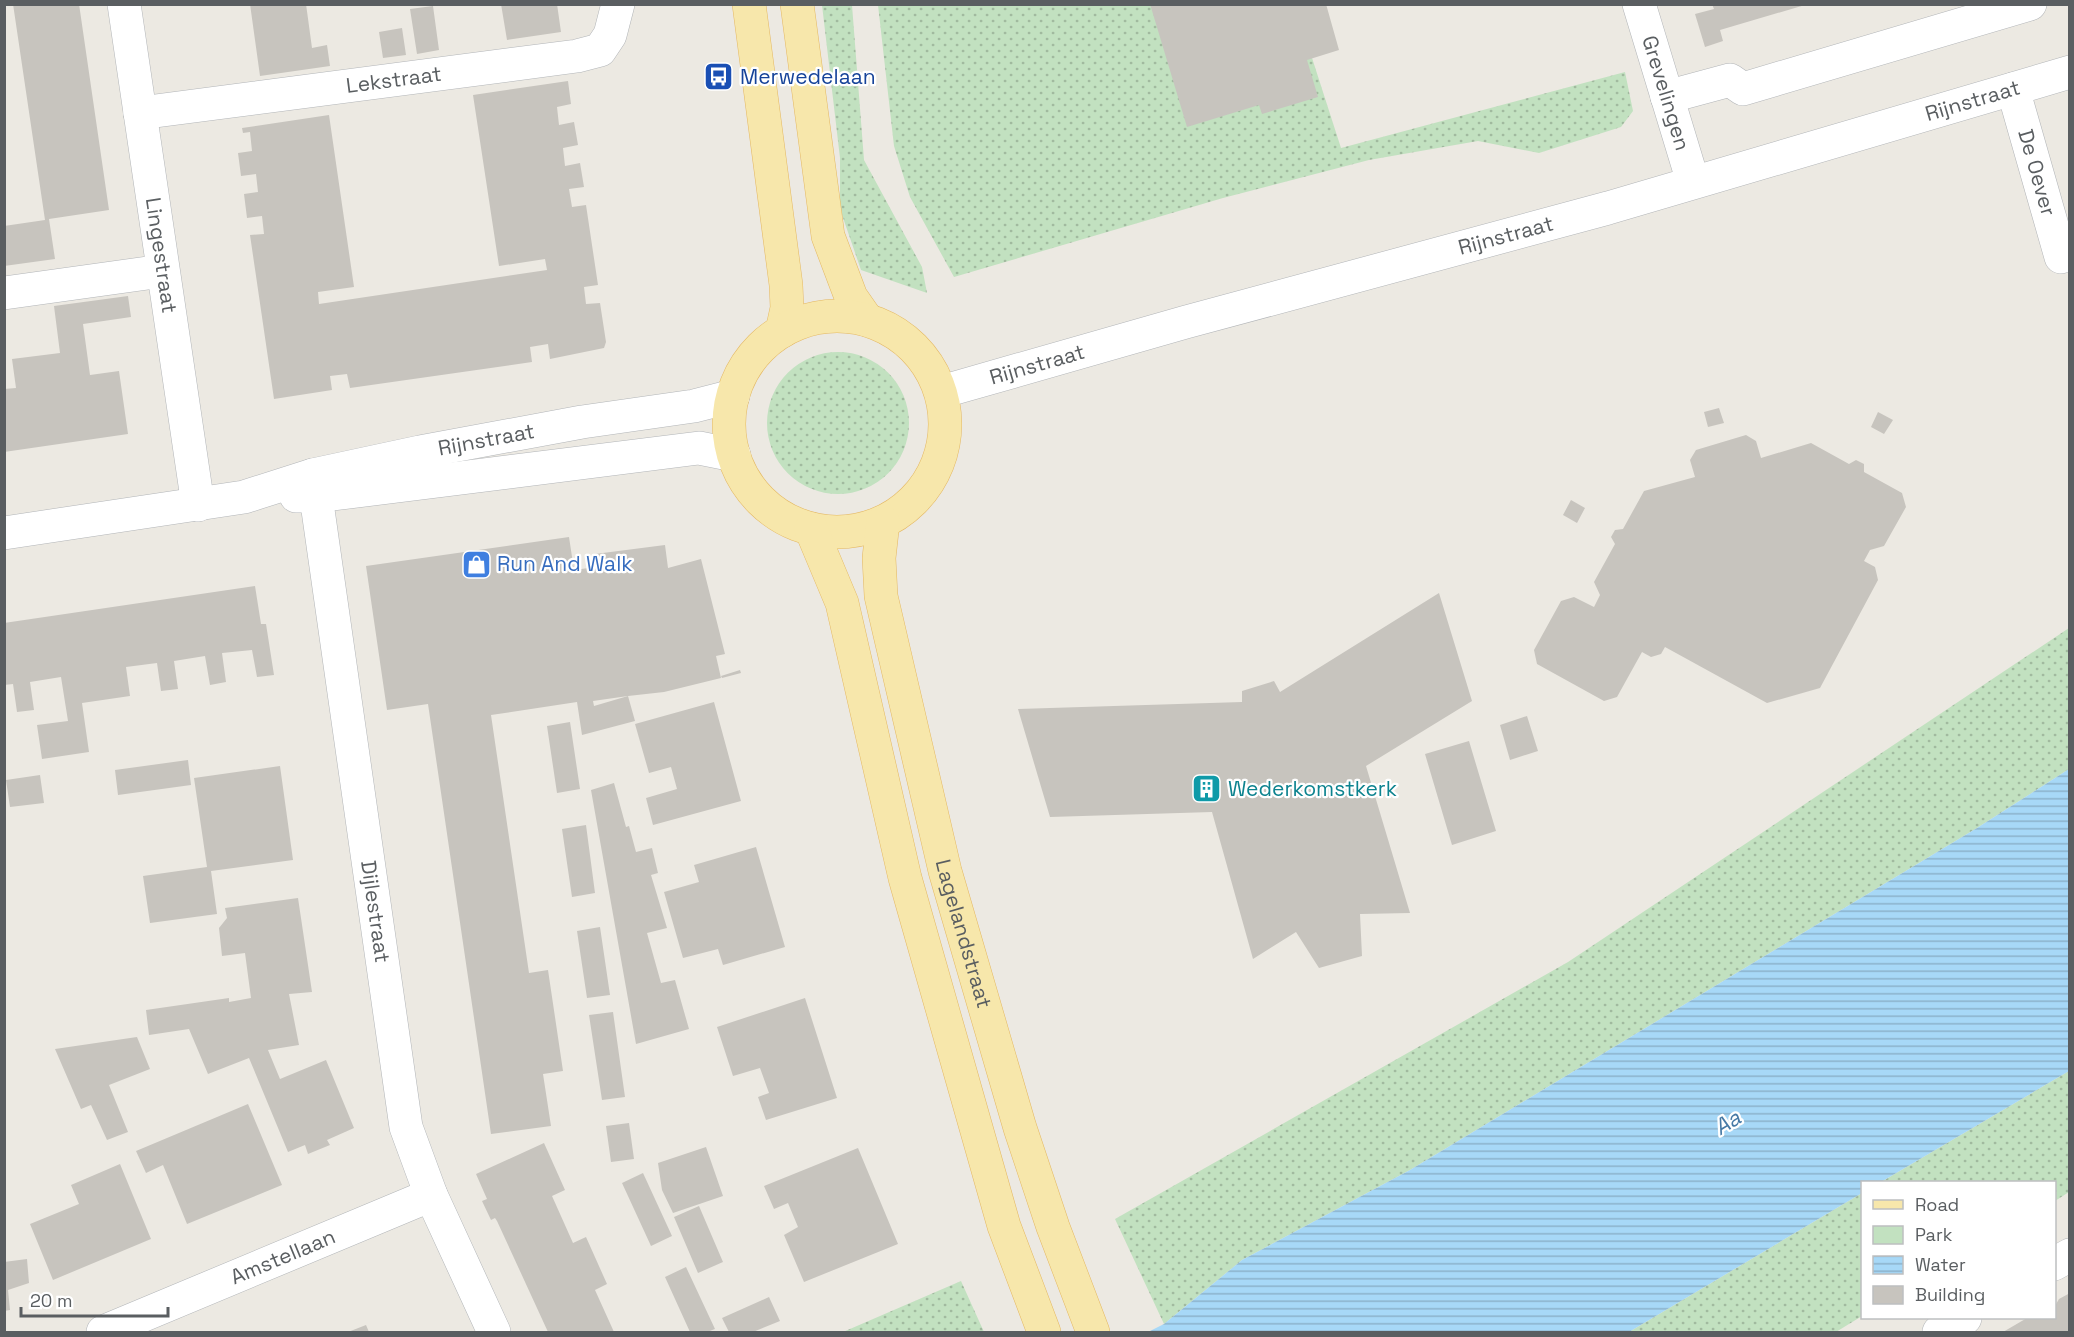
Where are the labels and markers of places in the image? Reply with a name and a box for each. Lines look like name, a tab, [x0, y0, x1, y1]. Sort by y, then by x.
bus stop icon: Merwedelaan	[703, 61, 735, 93]
place label: Merwedelaan	[740, 63, 876, 90]
shop icon: Run And Walk	[460, 548, 492, 580]
place label: Run And Walk	[497, 550, 633, 577]
building icon: Wederkomstkerk	[1191, 773, 1223, 805]
place label: Wederkomstkerk	[1228, 775, 1397, 802]

